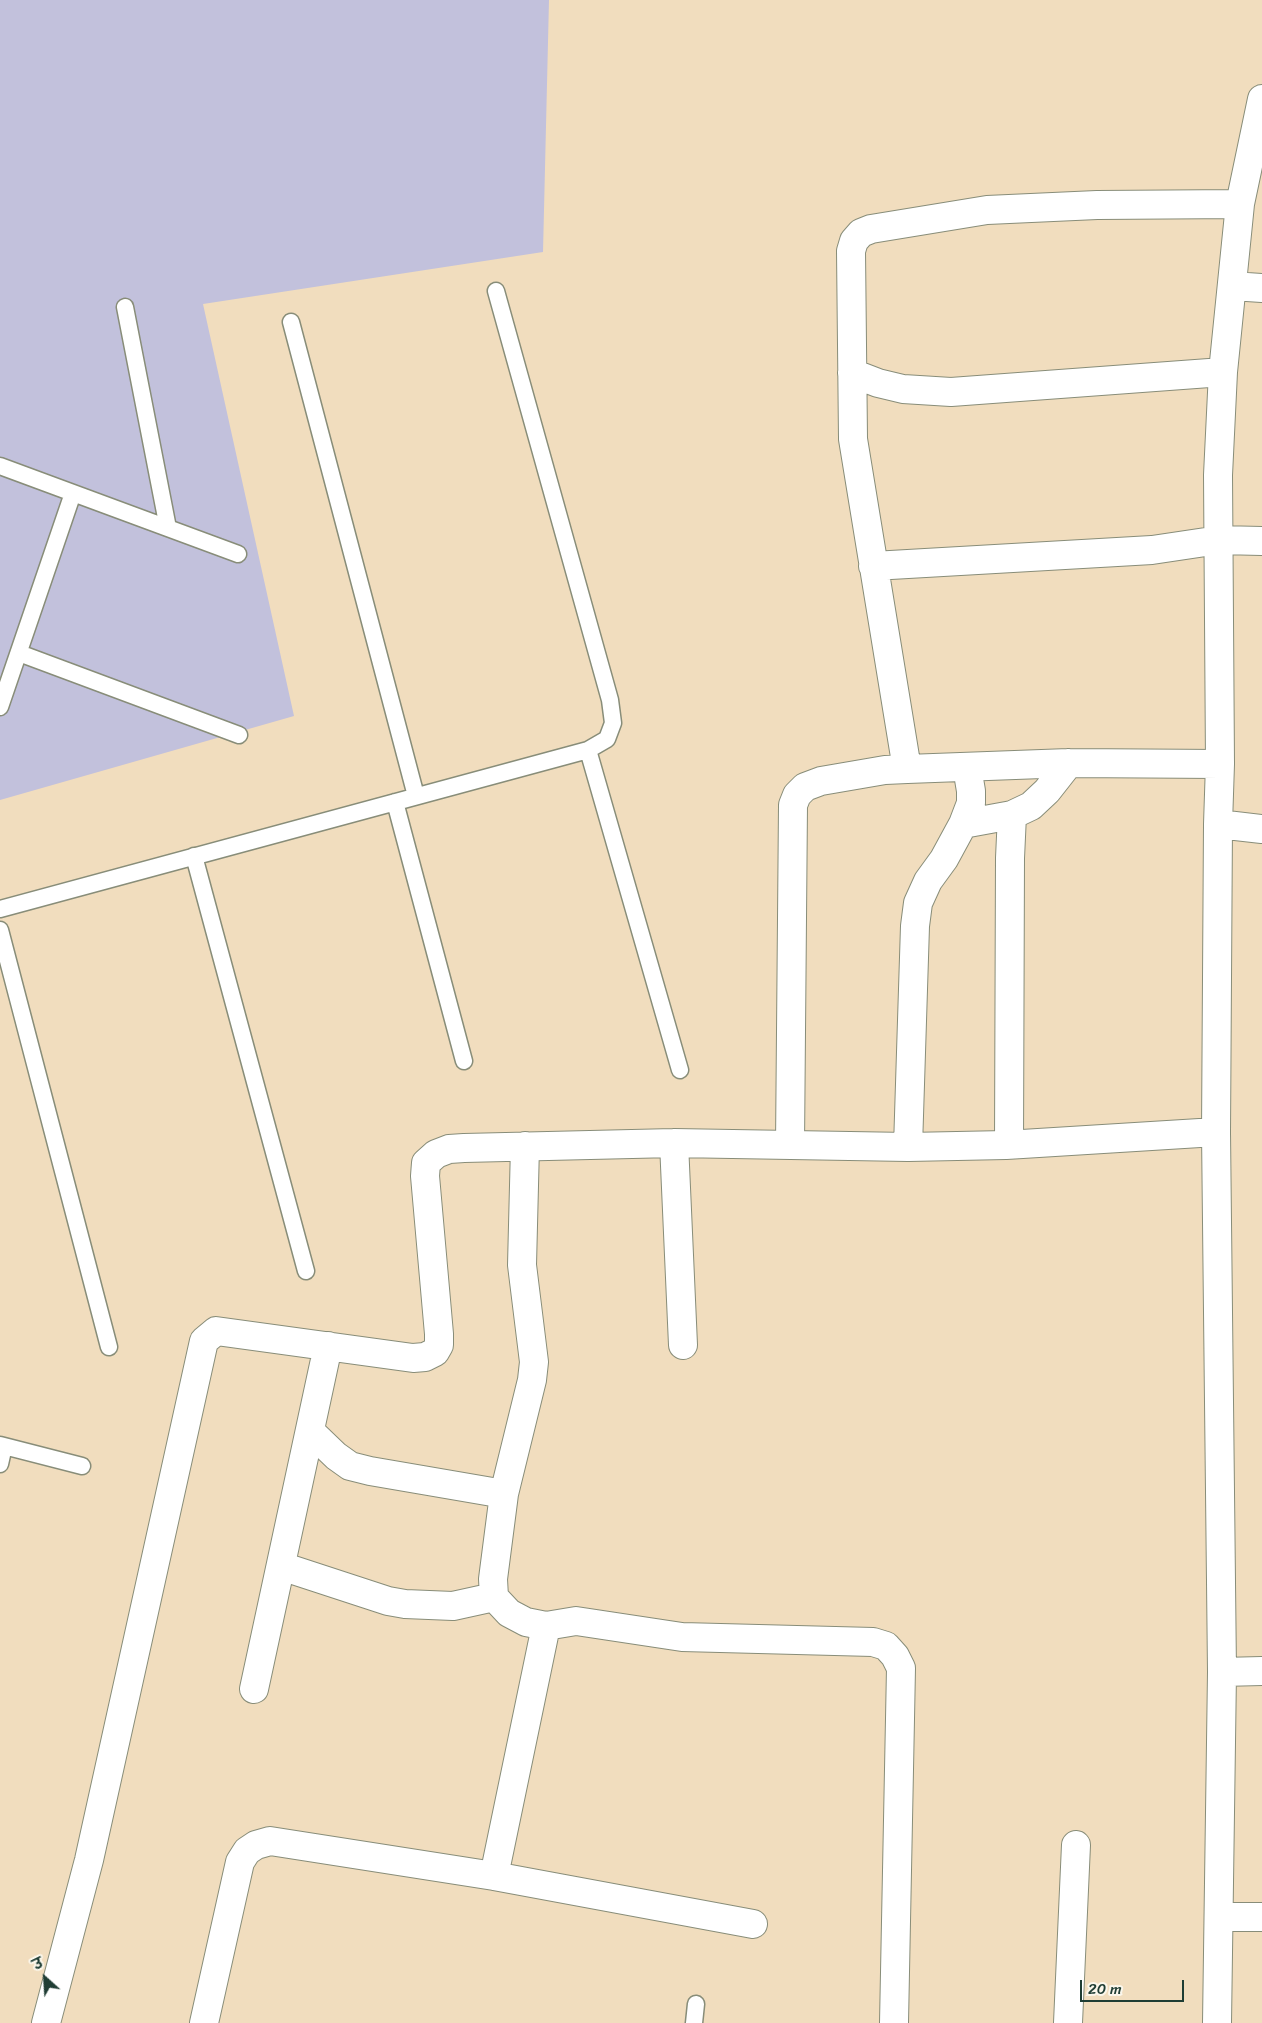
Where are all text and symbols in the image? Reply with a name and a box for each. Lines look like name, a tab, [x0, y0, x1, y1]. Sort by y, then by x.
text: उ	[29, 1951, 48, 1977]
north arrow	[20, 1953, 70, 2003]
scale bar	[1082, 1970, 1186, 2002]
text: 20 m	[1088, 1976, 1122, 2002]

